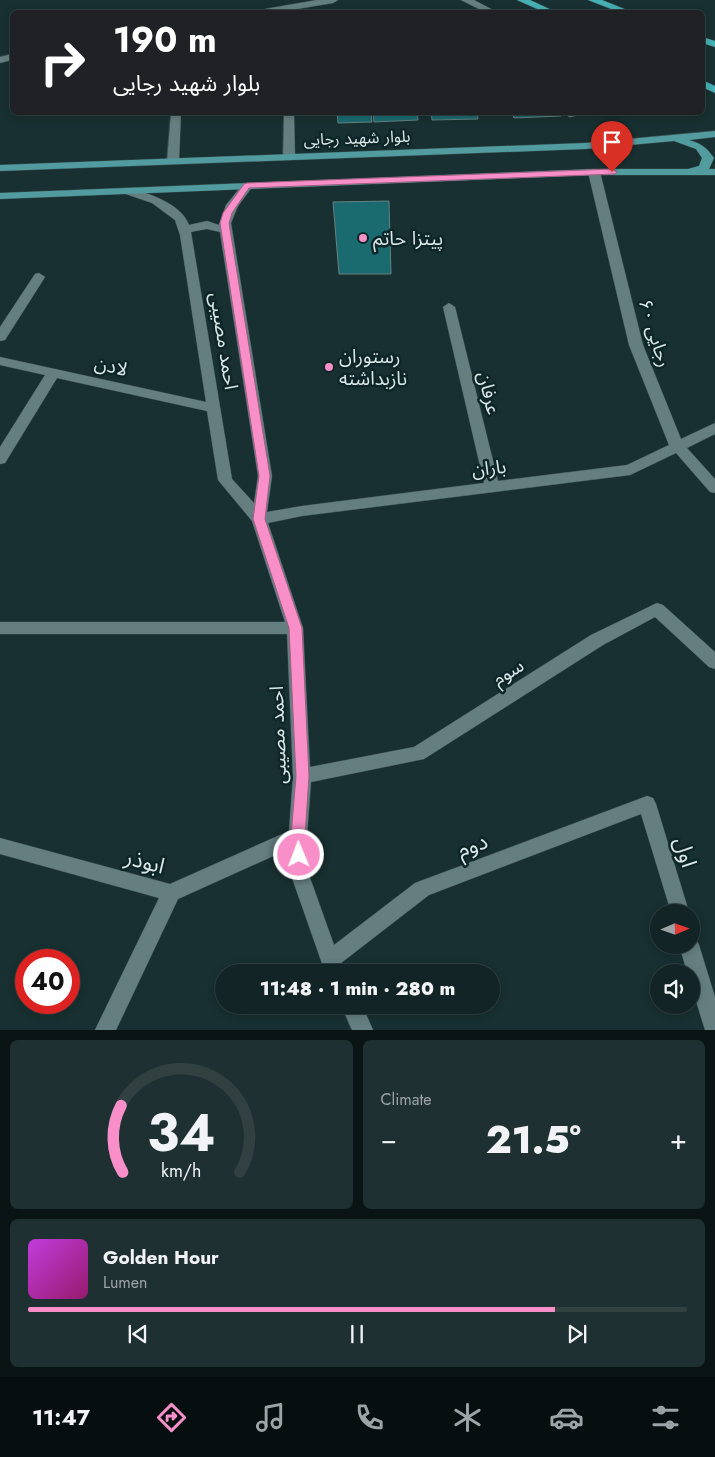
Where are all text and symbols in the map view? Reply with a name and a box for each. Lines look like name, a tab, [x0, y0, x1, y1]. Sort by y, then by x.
text: 190 m	[113, 15, 217, 65]
icon: right	[30, 30, 95, 95]
text: بلوار شهید رجایی	[113, 67, 260, 99]
pin	[591, 121, 633, 172]
street label: بلوار شهید رجایی	[303, 125, 411, 151]
icon: arrive	[598, 128, 626, 156]
place label: پیتزا حاتم	[373, 225, 443, 253]
marker: پیتزا حاتم	[357, 232, 369, 244]
street label: احمد مصیبی	[203, 290, 245, 392]
street label: رجایی ۶۰	[632, 296, 678, 370]
place label: رستوران نازبداشته	[339, 343, 407, 392]
street label: لادن	[92, 349, 130, 383]
marker: رستوران نازبداشته	[323, 361, 335, 373]
street label: عرفان	[471, 369, 507, 417]
street label: باران	[470, 453, 508, 483]
street label: سوم	[487, 652, 530, 693]
street label: احمد مصیبی	[263, 686, 293, 784]
street label: دوم	[452, 825, 493, 866]
position arrow	[272, 828, 324, 880]
street label: اول	[666, 833, 706, 871]
street label: ابوذر	[121, 840, 169, 882]
north arrow	[650, 904, 700, 954]
map controls	[650, 904, 700, 1014]
speed limit sign: 40	[15, 949, 80, 1014]
button: sound	[650, 964, 700, 1014]
text: 11:48 · 1 min · 280 m	[260, 975, 455, 1002]
text: Climate	[381, 1088, 432, 1111]
text: 34	[147, 1095, 216, 1171]
text: 21.5°	[486, 1112, 581, 1167]
text: −	[381, 1119, 397, 1160]
text: +	[670, 1119, 687, 1160]
text: km/h	[161, 1158, 201, 1184]
text: Golden Hour	[103, 1244, 219, 1271]
text: Lumen	[103, 1271, 147, 1294]
icon: previous	[124, 1320, 152, 1348]
icon: pause	[343, 1320, 371, 1348]
icon: next	[563, 1320, 591, 1348]
icon: directions	[154, 1400, 189, 1435]
icon: music	[253, 1400, 288, 1435]
icon: phone	[352, 1400, 387, 1435]
icon: climate	[450, 1400, 485, 1435]
icon: car	[549, 1400, 584, 1435]
icon: filters	[648, 1400, 683, 1435]
text: 11:47	[32, 1401, 90, 1433]

